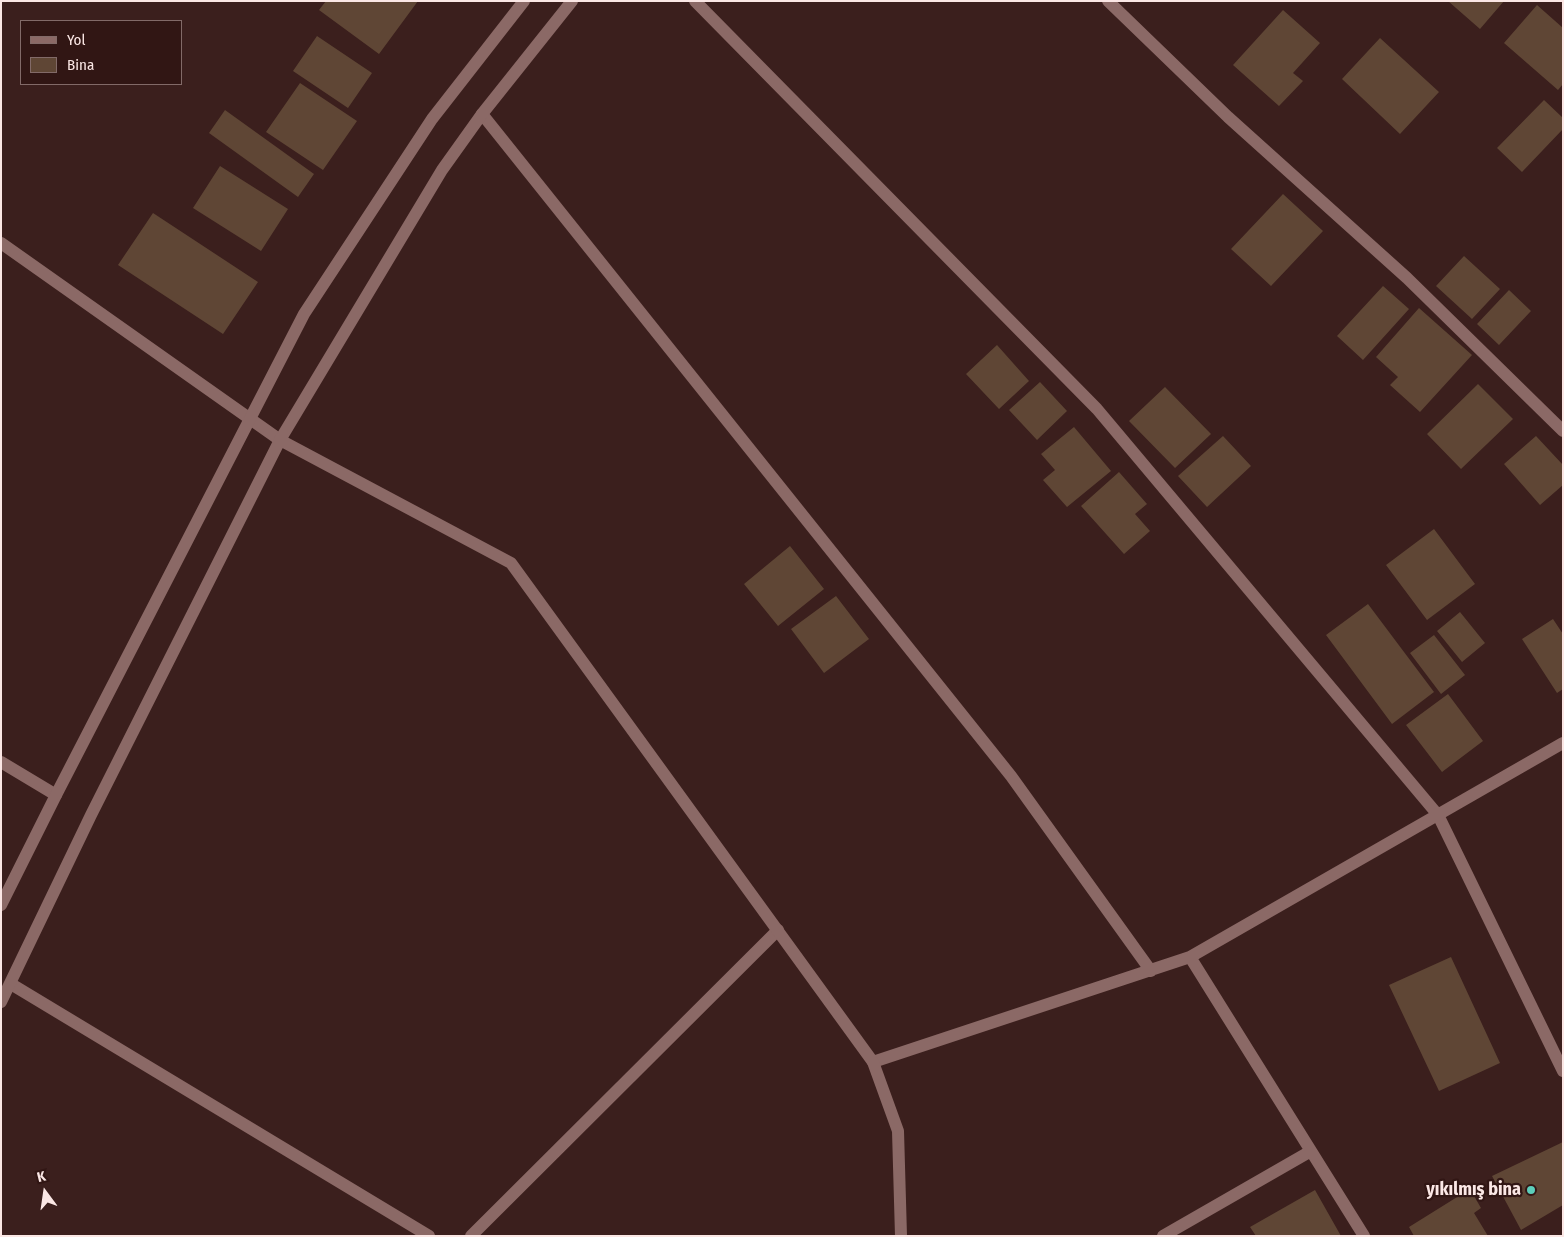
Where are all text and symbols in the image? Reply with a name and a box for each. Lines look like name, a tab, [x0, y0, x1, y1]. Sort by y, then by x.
legend	[20, 20, 182, 85]
text: Yol	[67, 31, 85, 49]
text: Bina	[67, 56, 94, 74]
north arrow	[20, 1167, 70, 1217]
text: K	[35, 1168, 47, 1186]
place label: yıkılmış bina	[1426, 1179, 1521, 1201]
marker: yıkılmış bina	[1525, 1184, 1537, 1196]

